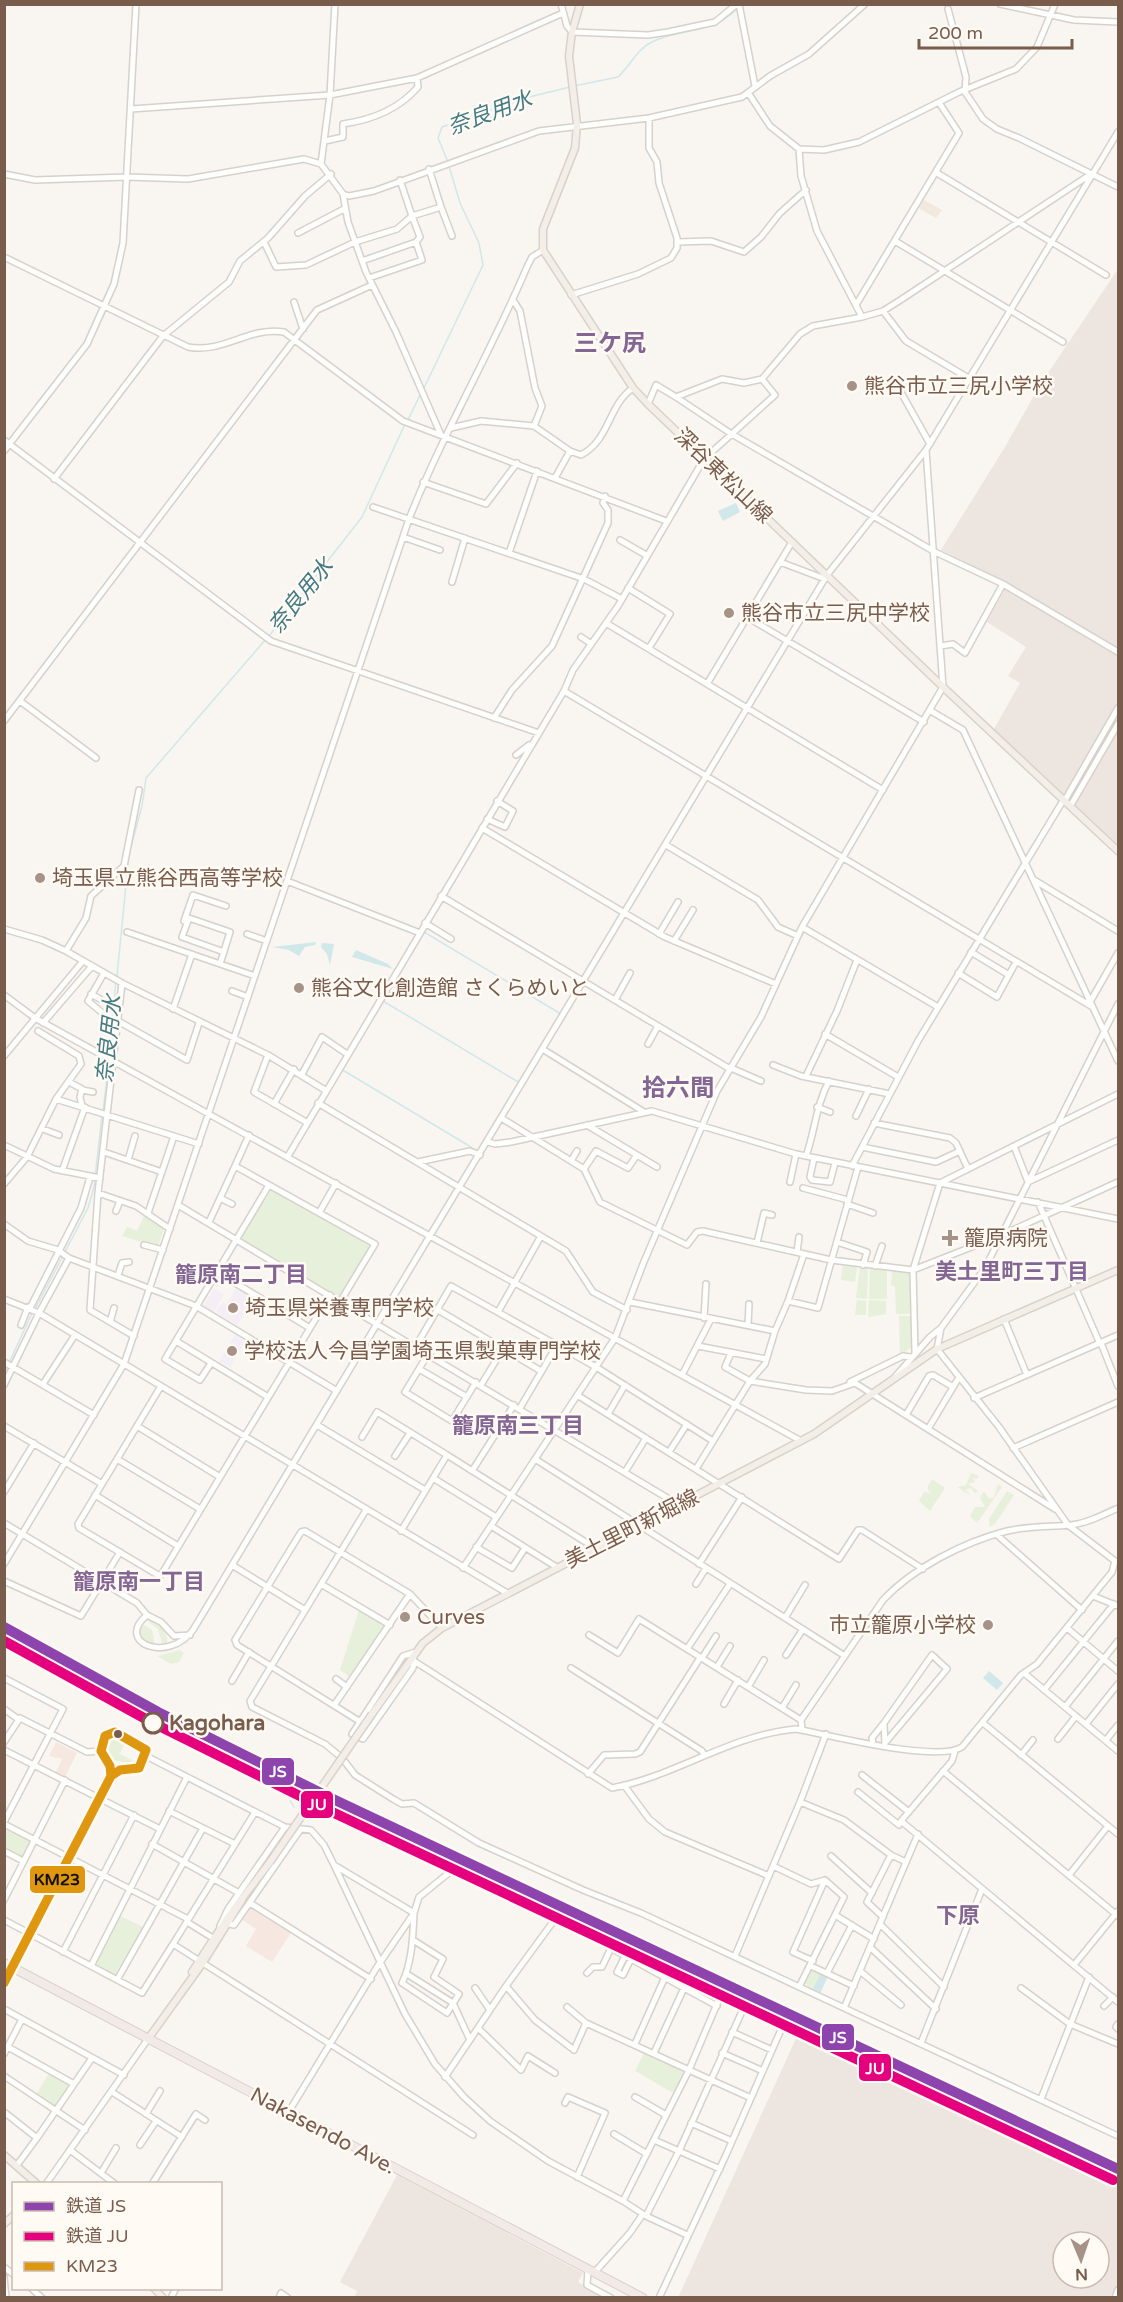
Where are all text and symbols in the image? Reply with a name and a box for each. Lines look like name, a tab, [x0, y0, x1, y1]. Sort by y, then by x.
scale bar	[919, 12, 1072, 50]
text: 200 m	[928, 22, 983, 44]
water label: 奈良用水	[444, 85, 538, 140]
district label: 三ケ尻	[574, 329, 646, 358]
place label: 熊谷市立三尻小学校	[864, 374, 1053, 399]
marker: 熊谷市立三尻小学校	[845, 379, 859, 393]
street label: 深谷東松山線	[669, 423, 777, 529]
water label: 奈良用水	[263, 552, 340, 638]
place label: 熊谷市立三尻中学校	[741, 601, 930, 626]
marker: 熊谷市立三尻中学校	[722, 606, 736, 620]
place label: 埼玉県立熊谷西高等学校	[52, 866, 283, 891]
marker: 埼玉県立熊谷西高等学校	[33, 871, 47, 885]
place label: 熊谷文化創造館 さくらめいと	[311, 976, 589, 1001]
marker: 熊谷文化創造館 さくらめいと	[292, 981, 306, 995]
water label: 奈良用水	[91, 992, 127, 1084]
district label: 拾六間	[642, 1074, 714, 1103]
place label: 籠原病院	[964, 1226, 1048, 1251]
marker: 籠原病院	[941, 1229, 959, 1247]
district label: 美土里町三丁目	[935, 1259, 1089, 1285]
district label: 籠原南二丁目	[175, 1262, 307, 1288]
place label: 埼玉県栄養専門学校	[245, 1296, 434, 1321]
marker: 埼玉県栄養専門学校	[226, 1301, 240, 1315]
place label: 学校法人今昌学園埼玉県製菓専門学校	[244, 1339, 601, 1364]
marker: 学校法人今昌学園埼玉県製菓専門学校	[225, 1344, 239, 1358]
district label: 籠原南三丁目	[452, 1413, 584, 1439]
street label: 美土里町新堀線	[561, 1484, 703, 1574]
district label: 籠原南一丁目	[73, 1569, 205, 1595]
place label: Curves	[417, 1605, 485, 1630]
marker: Curves	[398, 1610, 412, 1624]
place label: 市立籠原小学校	[829, 1613, 976, 1638]
marker: 市立籠原小学校	[981, 1618, 995, 1632]
place label: Kagohara	[169, 1711, 265, 1736]
marker: Kagohara	[142, 1712, 164, 1734]
unlabelled marker	[112, 1728, 124, 1740]
line badge: JS	[261, 1757, 295, 1786]
text: JS	[268, 1762, 287, 1782]
line badge: JU	[300, 1790, 334, 1819]
text: JU	[306, 1795, 327, 1815]
line badge: KM23	[29, 1865, 86, 1894]
text: KM23	[34, 1870, 80, 1890]
district label: 下原	[936, 1903, 980, 1929]
line badge: JS	[821, 2023, 855, 2051]
text: JS	[828, 2028, 847, 2048]
line badge: JU	[858, 2053, 892, 2082]
text: JU	[864, 2059, 885, 2079]
street label: Nakasendo Ave.	[246, 2082, 400, 2180]
legend	[12, 2182, 222, 2290]
text: 鉄道 JS	[66, 2195, 126, 2217]
text: 鉄道 JU	[66, 2225, 129, 2247]
north arrow	[1051, 2230, 1111, 2290]
text: KM23	[66, 2255, 118, 2277]
text: N	[1075, 2264, 1088, 2284]

